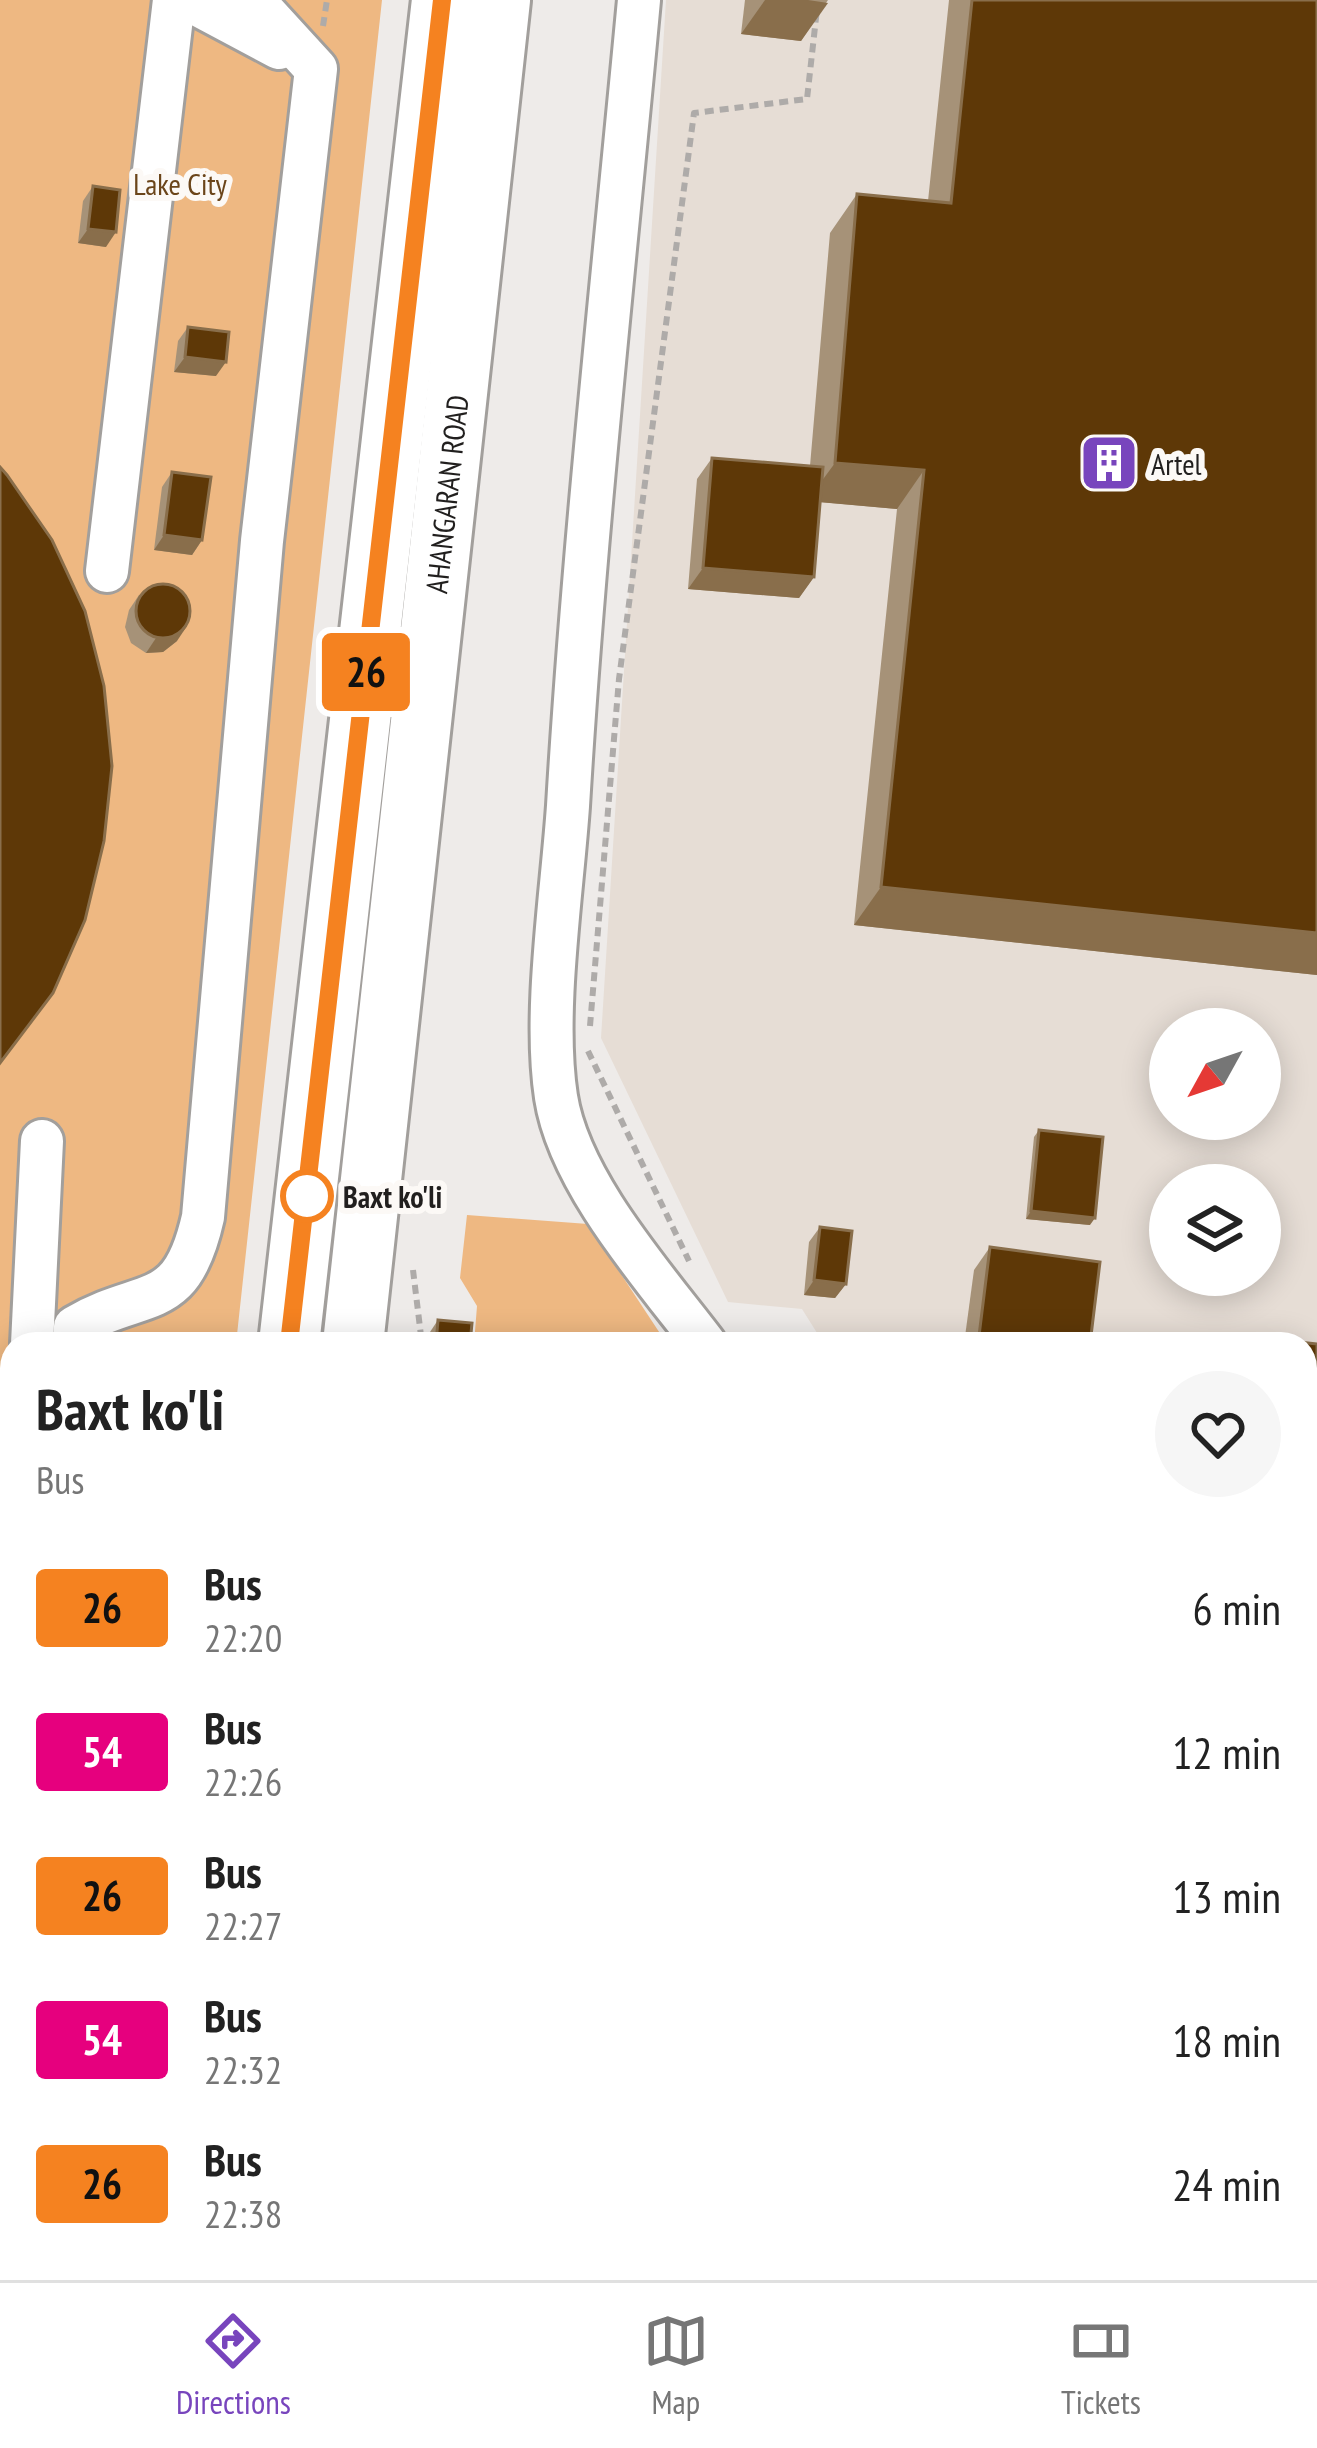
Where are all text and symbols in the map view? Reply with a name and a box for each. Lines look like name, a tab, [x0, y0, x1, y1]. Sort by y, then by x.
park label: Lake City	[133, 164, 228, 203]
street label: AHANGARAN ROAD	[416, 393, 476, 595]
building icon: Artel	[1078, 432, 1140, 494]
place label: Artel	[1151, 444, 1202, 483]
line badge: 26	[312, 633, 420, 711]
text: 26	[346, 644, 386, 699]
north arrow	[1149, 1008, 1281, 1140]
map controls	[1149, 1008, 1281, 1296]
button: layers	[1149, 1164, 1281, 1296]
marker: Baxt ko'li	[282, 1171, 332, 1221]
place label: Baxt ko'li	[343, 1177, 442, 1216]
button: heart	[1155, 1371, 1281, 1497]
text: Baxt ko'li	[36, 1372, 224, 1446]
text: Bus	[36, 1454, 84, 1505]
text: Bus	[204, 1554, 262, 1612]
text: 6 min	[1192, 1579, 1281, 1637]
text: 26	[82, 1580, 122, 1635]
text: 22:20	[204, 1612, 282, 1663]
text: Bus	[204, 1698, 262, 1756]
text: 12 min	[1172, 1723, 1281, 1781]
text: 54	[82, 1724, 122, 1779]
text: 22:26	[204, 1756, 282, 1807]
text: Bus	[204, 1842, 262, 1900]
text: 13 min	[1172, 1867, 1281, 1925]
text: 26	[82, 1868, 122, 1923]
text: 22:27	[204, 1900, 282, 1951]
text: Bus	[204, 1986, 262, 2044]
text: 18 min	[1172, 2011, 1281, 2069]
text: 54	[82, 2012, 122, 2067]
text: 22:32	[204, 2044, 282, 2095]
text: Bus	[204, 2130, 262, 2188]
text: 24 min	[1172, 2155, 1281, 2213]
text: 26	[82, 2156, 122, 2211]
text: 22:38	[204, 2188, 282, 2239]
tab: Directions	[176, 2308, 291, 2423]
tab: Map	[643, 2308, 709, 2423]
tab: Tickets	[1061, 2308, 1141, 2423]

